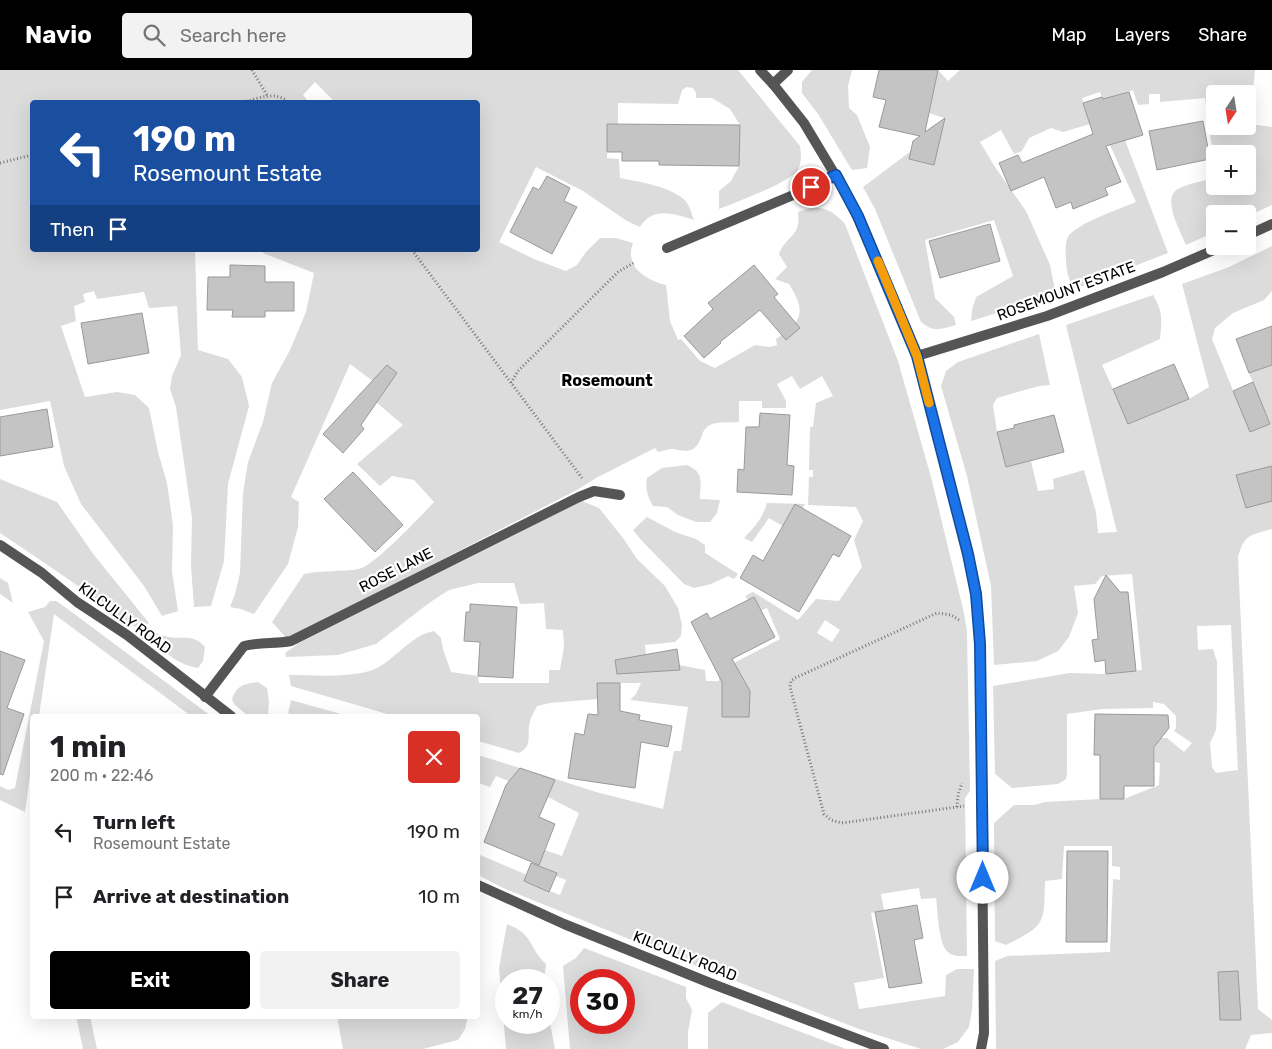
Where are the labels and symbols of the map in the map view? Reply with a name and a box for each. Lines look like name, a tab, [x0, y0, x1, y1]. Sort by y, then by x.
north arrow	[1206, 85, 1256, 135]
pin	[790, 166, 832, 208]
street label: ROSEMOUNT ESTATE	[994, 258, 1138, 324]
district label: Rosemount	[561, 371, 653, 390]
street label: ROSE LANE	[356, 544, 436, 596]
street label: KILCULLY ROAD	[75, 578, 175, 658]
position arrow	[956, 851, 1008, 903]
street label: KILCULLY ROAD	[630, 927, 740, 985]
speed limit sign: 30	[570, 969, 635, 1034]

